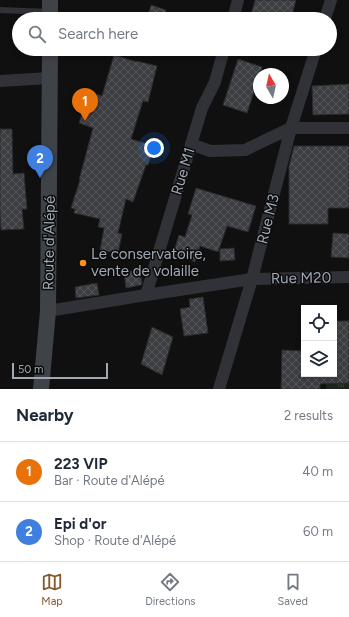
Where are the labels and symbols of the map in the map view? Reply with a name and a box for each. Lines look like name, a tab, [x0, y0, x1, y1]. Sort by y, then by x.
north arrow	[253, 68, 289, 104]
pin: 1	[72, 88, 98, 121]
your location	[144, 138, 164, 158]
pin: 2	[27, 145, 53, 178]
street label: Rue M1	[167, 145, 199, 197]
street label: Rue M3	[253, 192, 283, 246]
street label: Route d'Alépé	[39, 196, 59, 290]
place label: Le conservatoire, vente de volaille	[91, 245, 206, 280]
marker: Le conservatoire, vente de volaille	[78, 258, 88, 268]
street label: Rue M20	[271, 268, 331, 288]
scale bar	[12, 361, 108, 380]

